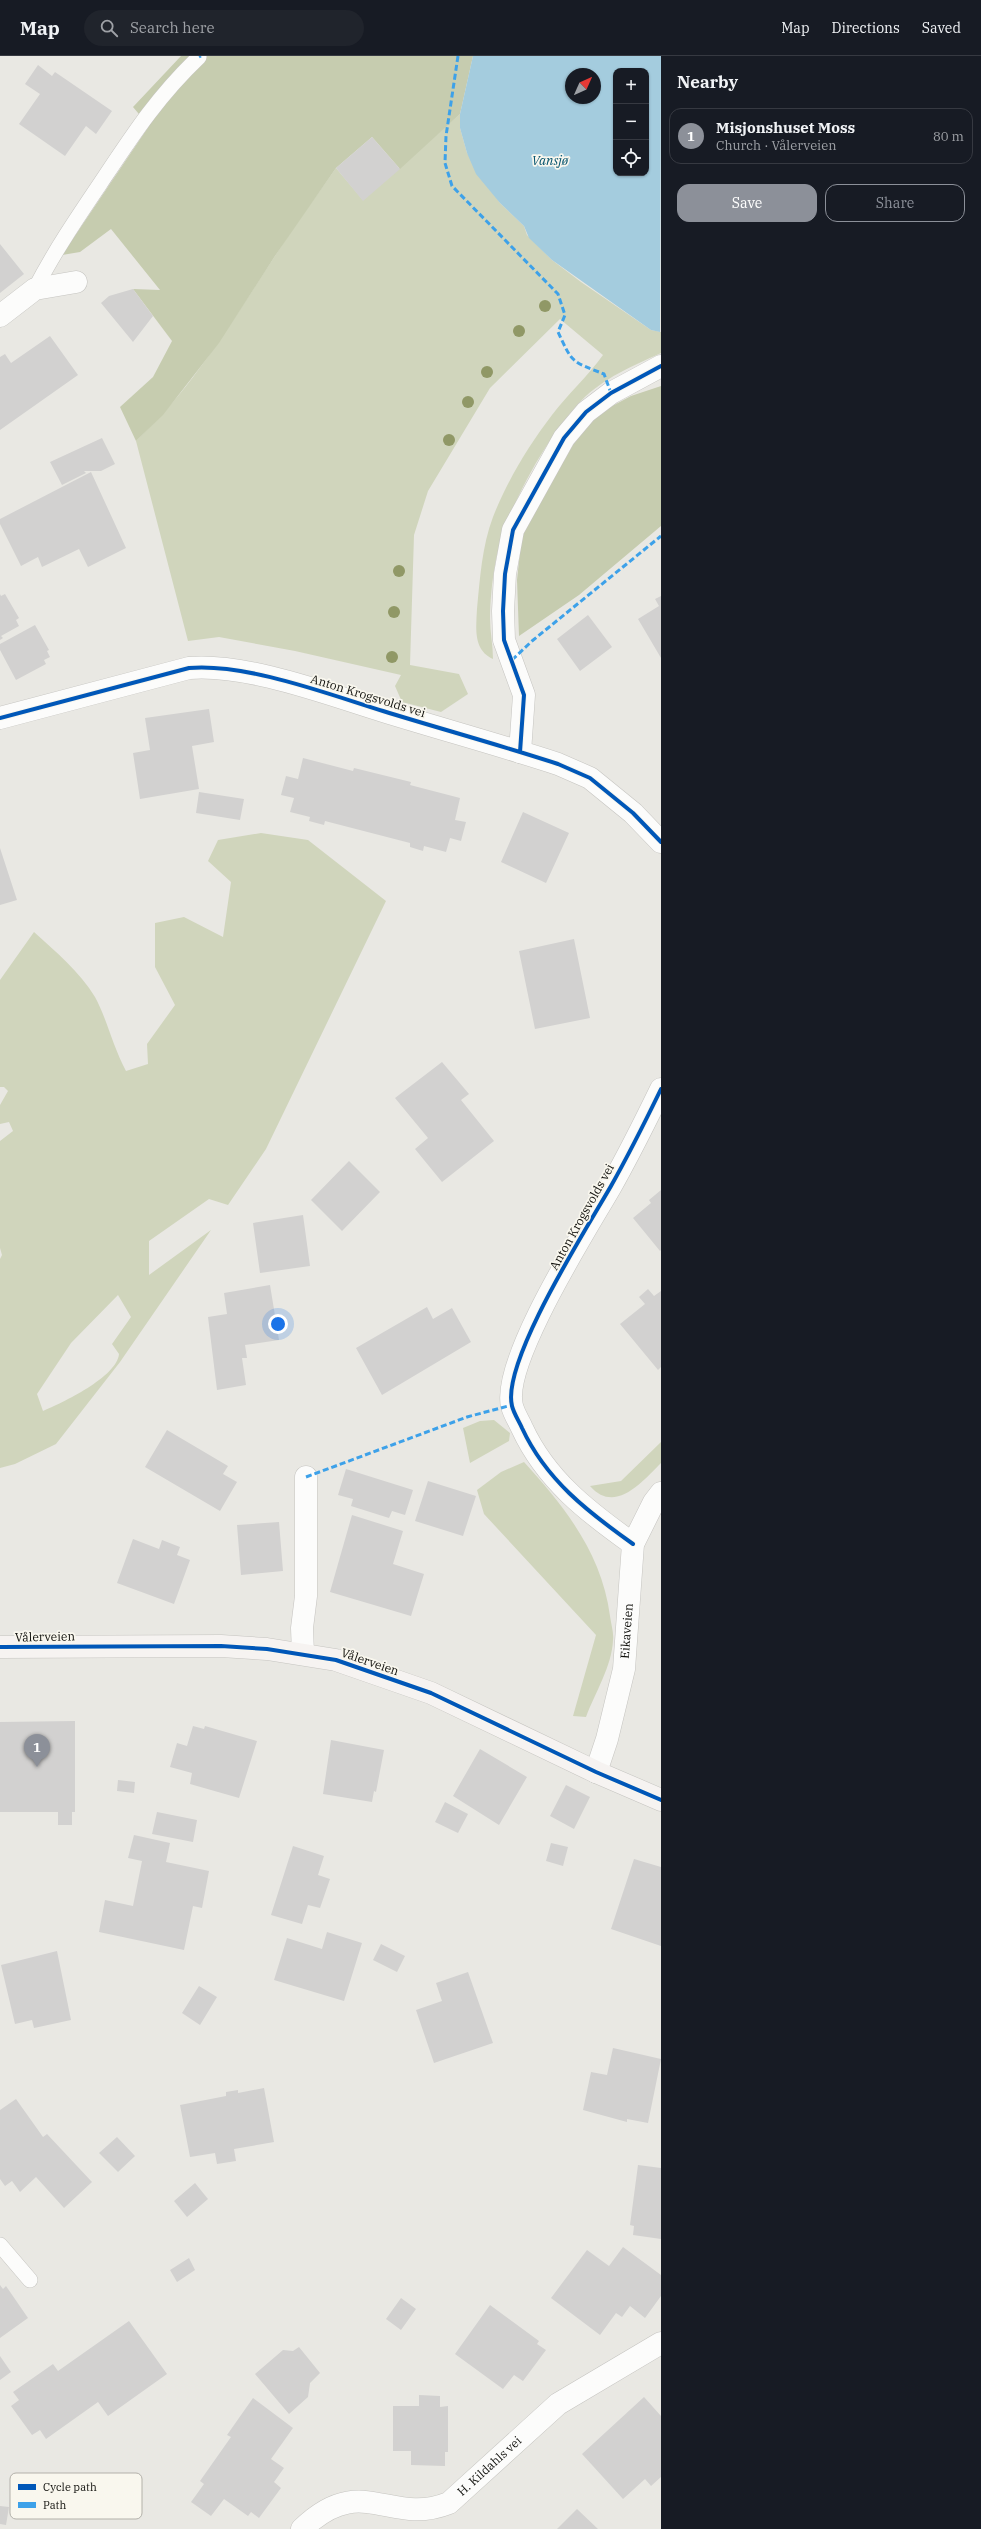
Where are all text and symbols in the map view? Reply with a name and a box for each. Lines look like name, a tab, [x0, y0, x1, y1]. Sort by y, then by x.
search box	[84, 10, 364, 46]
text: Map	[20, 16, 60, 40]
icon: search	[98, 17, 120, 39]
text: Search here	[130, 18, 214, 37]
text: Map	[781, 19, 810, 37]
text: Directions	[832, 19, 900, 37]
text: Saved	[922, 19, 961, 37]
north arrow	[565, 68, 601, 104]
map controls	[613, 68, 649, 176]
button: +	[613, 68, 649, 104]
text: Nearby	[677, 71, 738, 93]
button: −	[613, 104, 649, 140]
text: Misjonshuset Moss	[716, 118, 855, 137]
text: 1	[687, 128, 695, 145]
text: 80 m	[933, 128, 964, 145]
text: Church · Vålerveien	[716, 137, 836, 154]
button: locate	[613, 140, 649, 176]
water label: Vansjø	[532, 152, 569, 169]
button: Save	[677, 184, 817, 222]
button: Share	[825, 184, 965, 222]
street label: Anton Krogsvolds vei	[309, 671, 428, 720]
street label: Anton Krogsvolds vei	[546, 1161, 617, 1273]
your location	[268, 1314, 288, 1334]
street label: Eikaveien	[617, 1602, 636, 1659]
street label: Vålerveien	[15, 1628, 75, 1645]
street label: Vålerveien	[339, 1645, 401, 1678]
pin: 1	[24, 1734, 50, 1767]
street label: H. Kildahls vei	[454, 2433, 524, 2499]
legend	[10, 2473, 142, 2519]
text: Cycle path	[43, 2480, 97, 2494]
text: Path	[43, 2498, 66, 2512]

